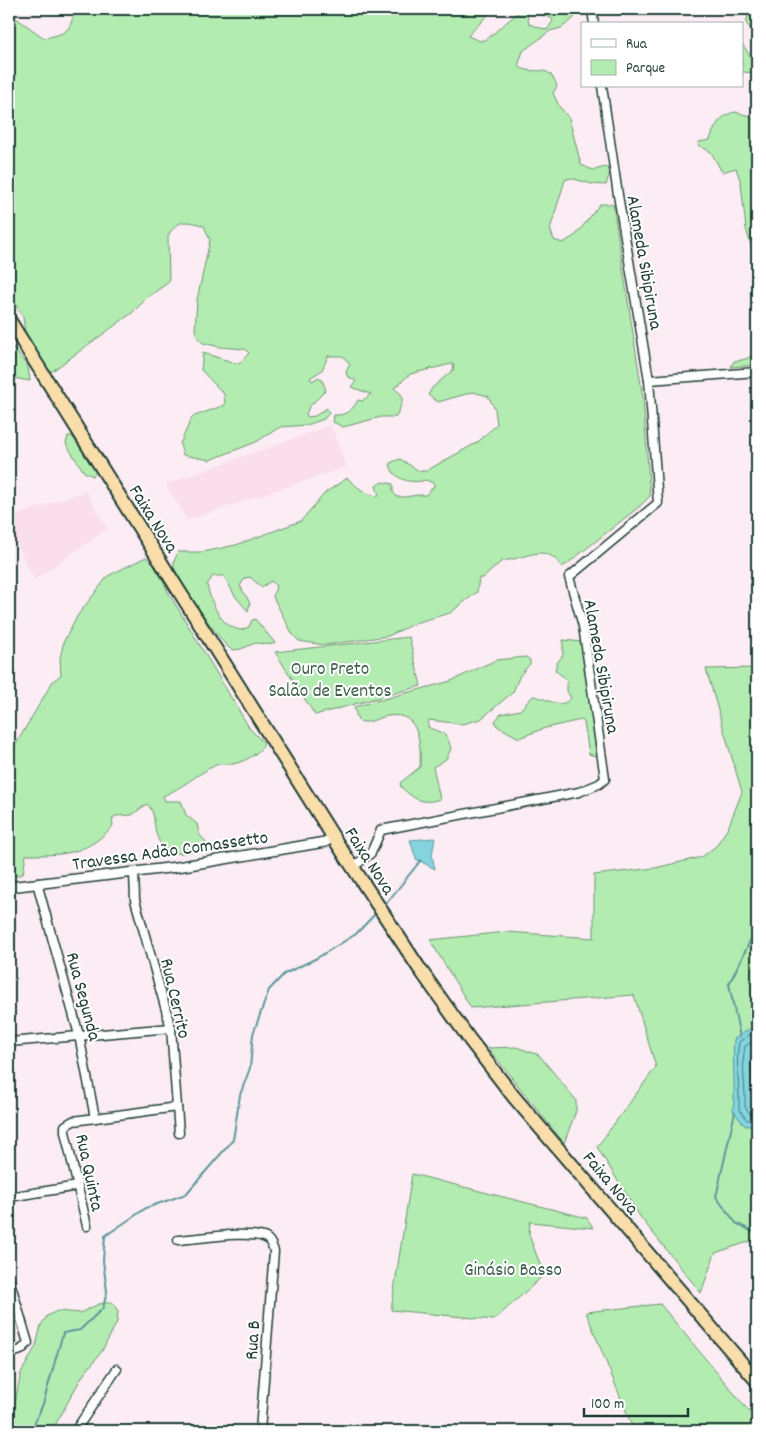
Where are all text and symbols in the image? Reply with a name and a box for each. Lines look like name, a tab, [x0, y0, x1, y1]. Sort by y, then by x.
legend	[581, 22, 744, 88]
text: Rua	[626, 34, 648, 56]
text: Parque	[626, 58, 666, 80]
street label: Alameda Sibipiruna	[617, 193, 668, 333]
street label: Faixa Nova	[120, 481, 184, 560]
street label: Alameda Sibipiruna	[574, 597, 625, 737]
park label: Ouro Preto Salão de Eventos	[269, 657, 391, 706]
street label: Faixa Nova	[336, 823, 401, 902]
street label: Travessa Adão Comassetto	[71, 825, 270, 880]
street label: Rua Segunda	[57, 950, 107, 1045]
street label: Rua Cerrito	[151, 956, 196, 1042]
street label: Rua Quinta	[66, 1132, 109, 1215]
street label: Faixa Nova	[575, 1147, 645, 1223]
park label: Ginásio Basso	[464, 1258, 562, 1285]
street label: Rua B	[240, 1319, 269, 1361]
scale bar	[584, 1385, 687, 1417]
text: 100 m	[591, 1394, 624, 1416]

